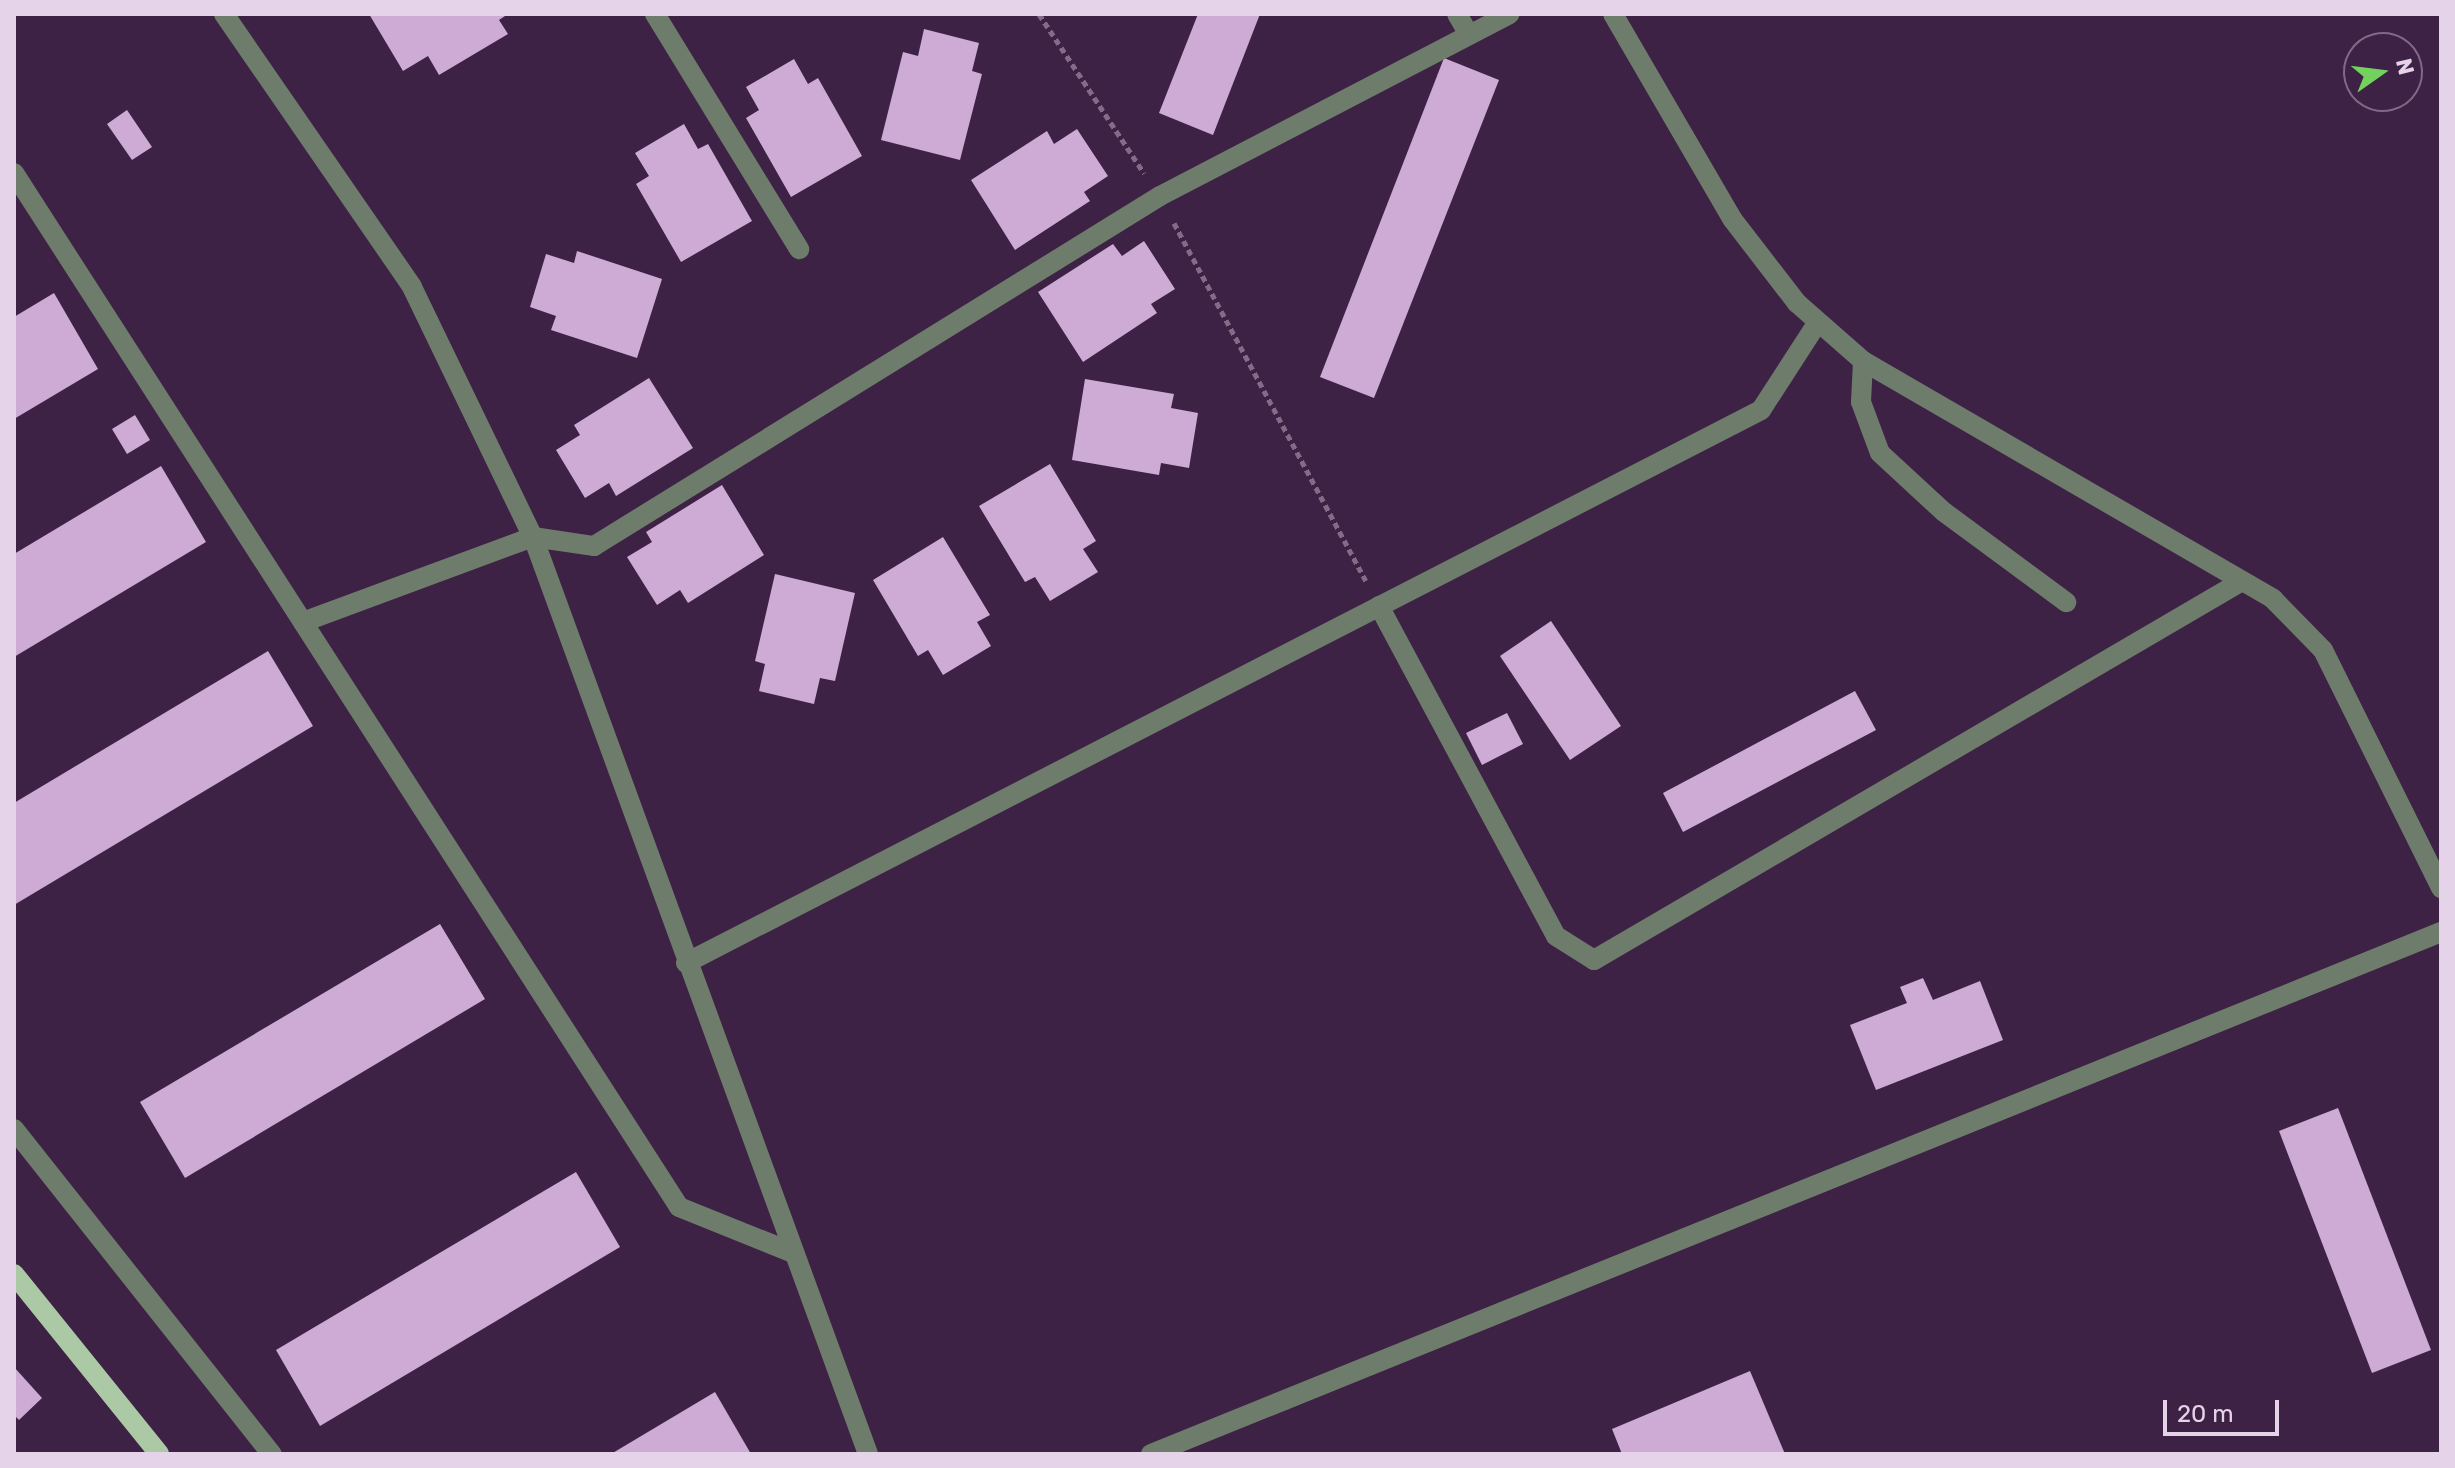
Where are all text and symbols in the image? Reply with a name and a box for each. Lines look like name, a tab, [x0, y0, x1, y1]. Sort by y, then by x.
north arrow	[2343, 32, 2423, 112]
text: N	[2390, 56, 2420, 77]
scale bar	[2167, 1384, 2283, 1434]
text: 20 m	[2177, 1400, 2234, 1428]

